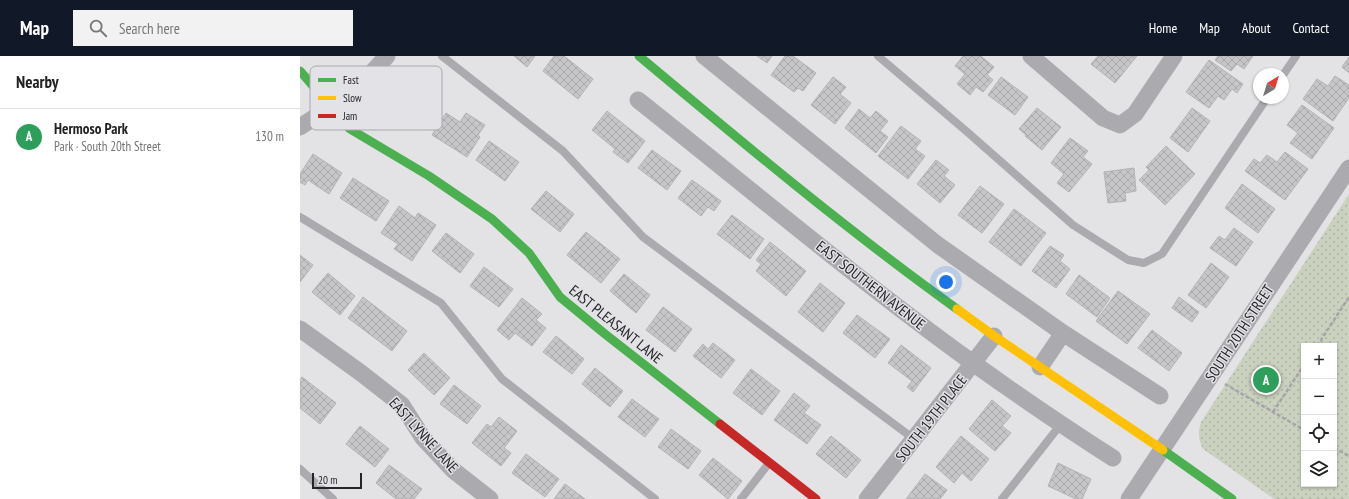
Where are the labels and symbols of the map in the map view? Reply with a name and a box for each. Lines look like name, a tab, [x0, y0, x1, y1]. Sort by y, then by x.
legend	[310, 66, 442, 130]
north arrow	[1253, 68, 1289, 104]
text: Fast	[343, 73, 359, 87]
text: Slow	[343, 91, 362, 105]
text: Jam	[342, 109, 357, 123]
street label: EAST SOUTHERN AVENUE	[813, 236, 929, 334]
your location	[936, 272, 956, 292]
street label: EAST PLEASANT LANE	[565, 281, 667, 367]
street label: SOUTH 20TH STREET	[1201, 281, 1278, 385]
pin: A	[1253, 365, 1279, 395]
street label: SOUTH 19TH PLACE	[891, 371, 971, 465]
street label: EAST LYNNE LANE	[385, 393, 463, 477]
scale bar	[312, 471, 362, 490]

